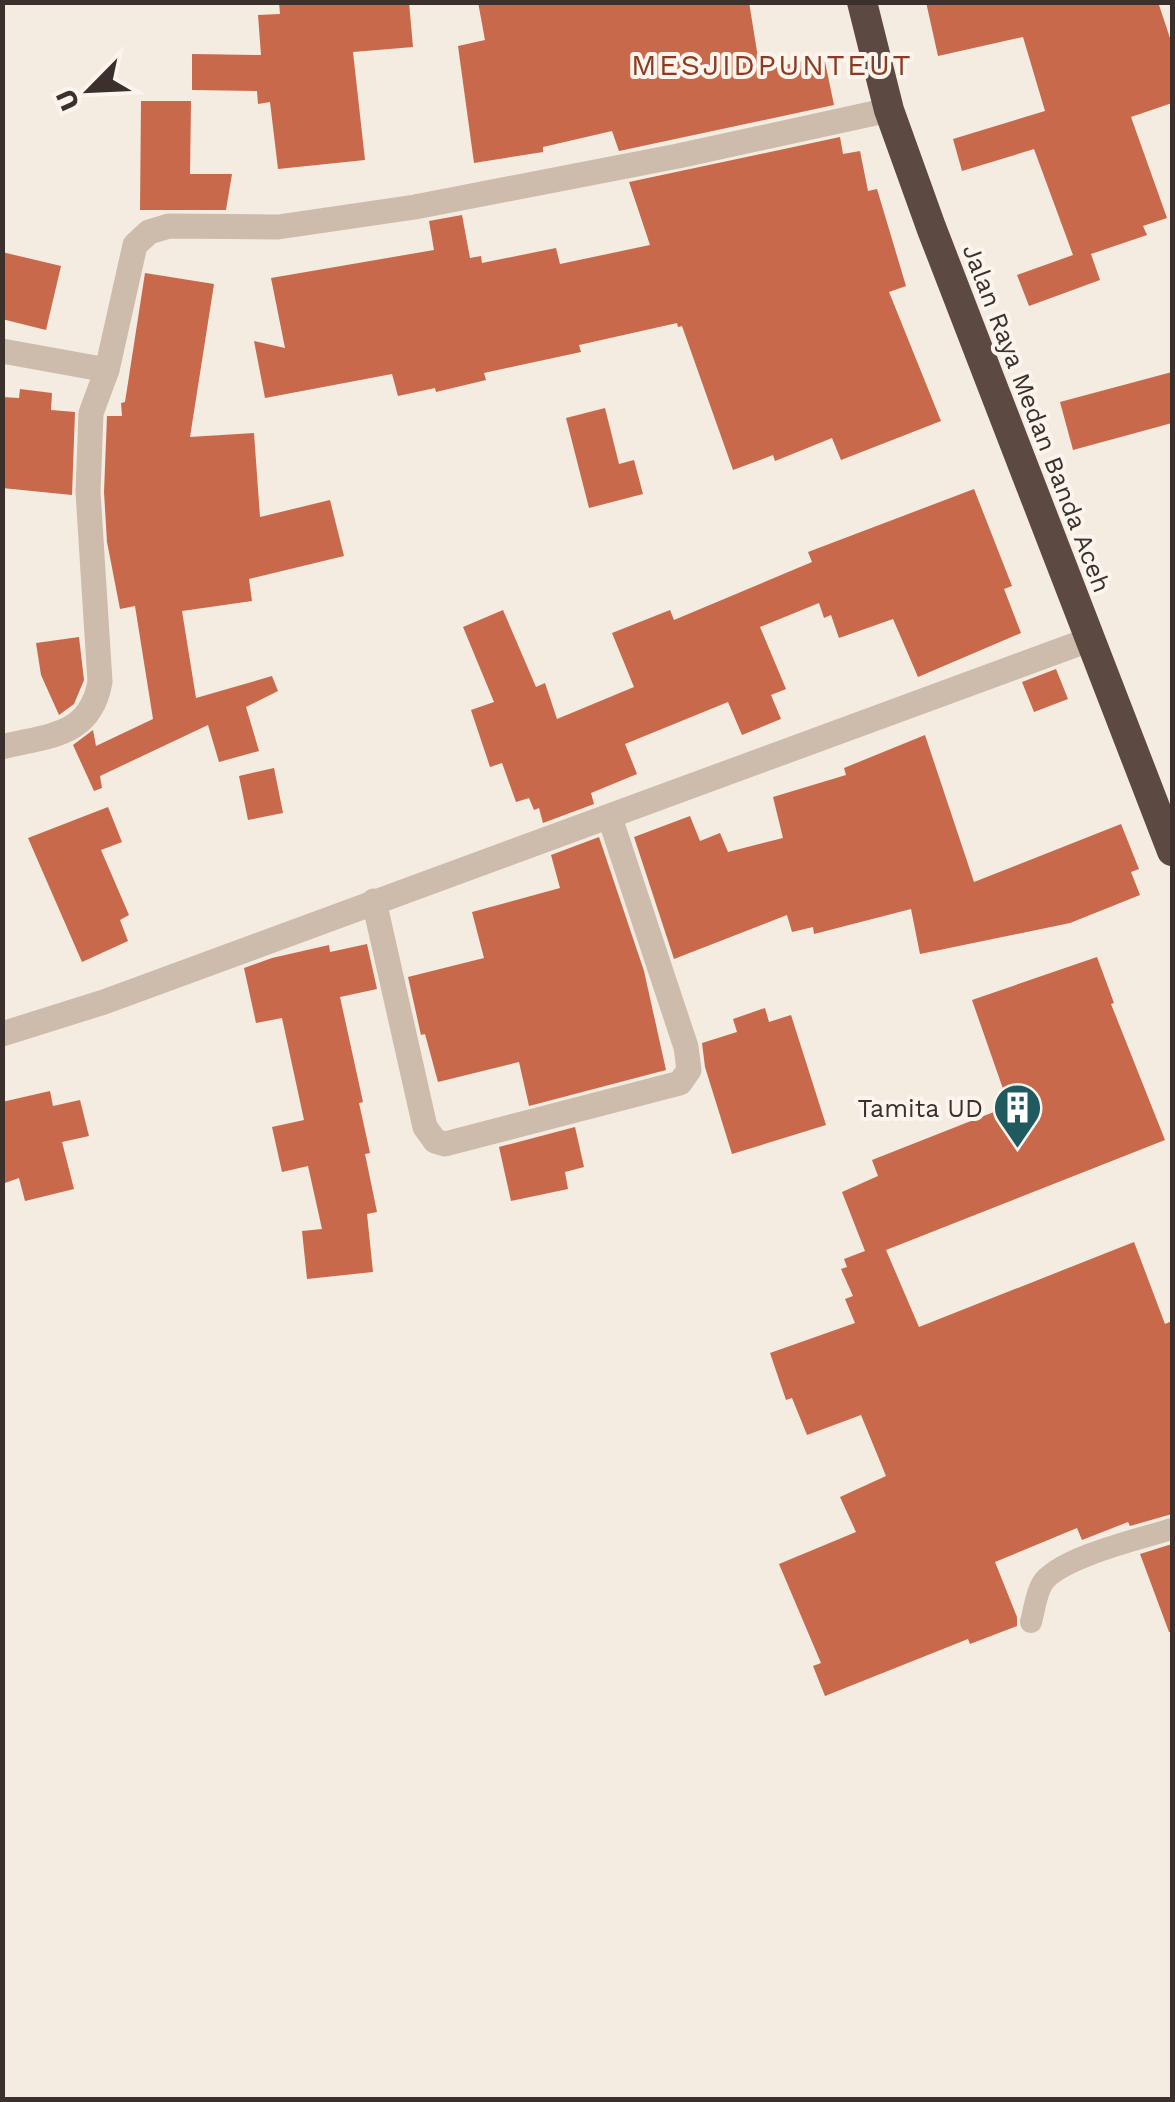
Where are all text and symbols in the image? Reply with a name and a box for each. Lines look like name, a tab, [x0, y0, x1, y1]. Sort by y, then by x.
north arrow	[40, 40, 140, 140]
district label: MESJIDPUNTEUT	[631, 47, 913, 82]
text: U	[48, 84, 87, 116]
street label: Jalan Raya Medan Banda Aceh	[957, 240, 1116, 596]
building icon: Tamita UD	[992, 1082, 1044, 1150]
place label: Tamita UD	[857, 1094, 983, 1123]

